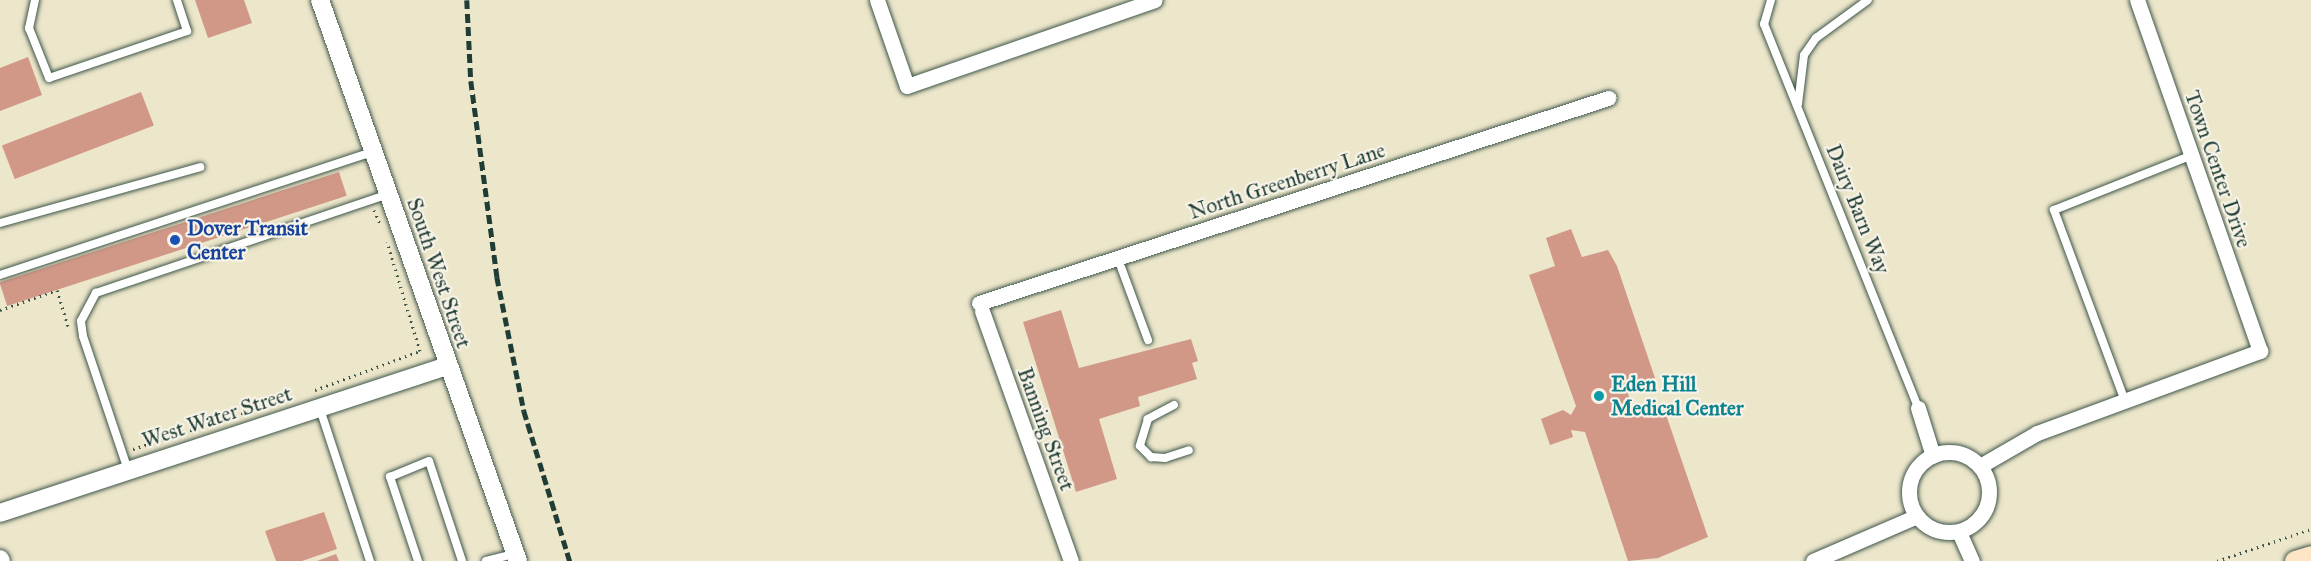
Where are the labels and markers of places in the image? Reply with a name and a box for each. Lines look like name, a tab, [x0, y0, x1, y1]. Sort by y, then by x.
place label: Dover Transit Center	[187, 215, 308, 265]
marker: Dover Transit Center	[168, 233, 182, 247]
place label: Eden Hill Medical Center	[1611, 371, 1744, 421]
marker: Eden Hill Medical Center	[1592, 389, 1606, 403]

